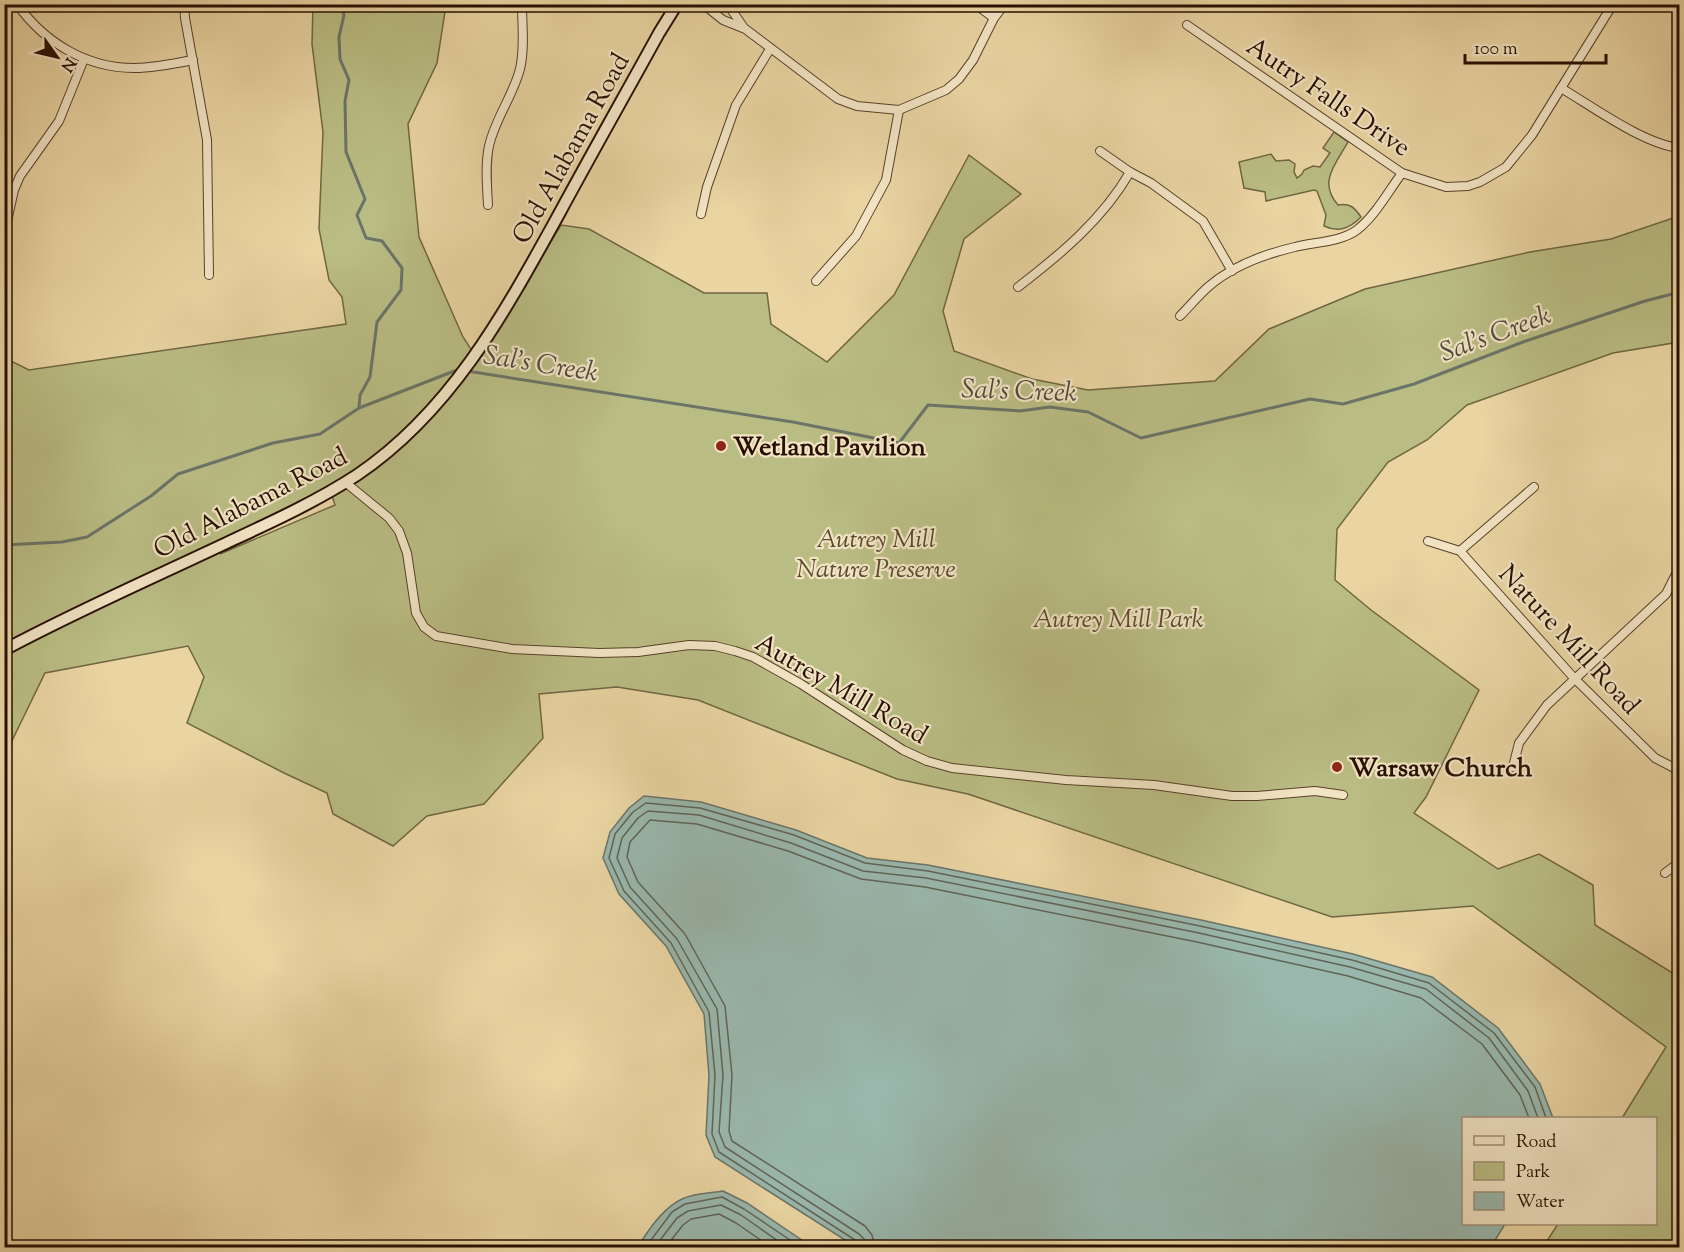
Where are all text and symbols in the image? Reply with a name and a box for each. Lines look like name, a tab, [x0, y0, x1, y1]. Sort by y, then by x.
north arrow	[27, 27, 87, 87]
scale bar	[1465, 27, 1606, 65]
street label: Autry Falls Drive	[1238, 29, 1417, 167]
text: 100 m	[1474, 37, 1518, 63]
street label: Old Alabama Road	[504, 47, 640, 251]
text: N	[54, 52, 80, 76]
water label: Sal's Creek	[1435, 297, 1557, 373]
water label: Sal's Creek	[480, 337, 601, 394]
water label: Sal's Creek	[960, 371, 1077, 414]
place label: Wetland Pavilion	[733, 430, 926, 467]
street label: Old Alabama Road	[148, 439, 355, 569]
marker: Wetland Pavilion	[714, 439, 728, 453]
park label: Autrey Mill Nature Preserve	[796, 522, 956, 589]
street label: Nature Mill Road	[1489, 557, 1648, 724]
park label: Autrey Mill Park	[1032, 602, 1204, 639]
street label: Autrey Mill Road	[748, 626, 934, 755]
place label: Warsaw Church	[1349, 751, 1533, 788]
marker: Warsaw Church	[1330, 760, 1344, 774]
legend	[1462, 1117, 1657, 1225]
text: Road	[1516, 1130, 1556, 1156]
text: Park	[1516, 1160, 1551, 1186]
text: Water	[1516, 1190, 1565, 1216]

